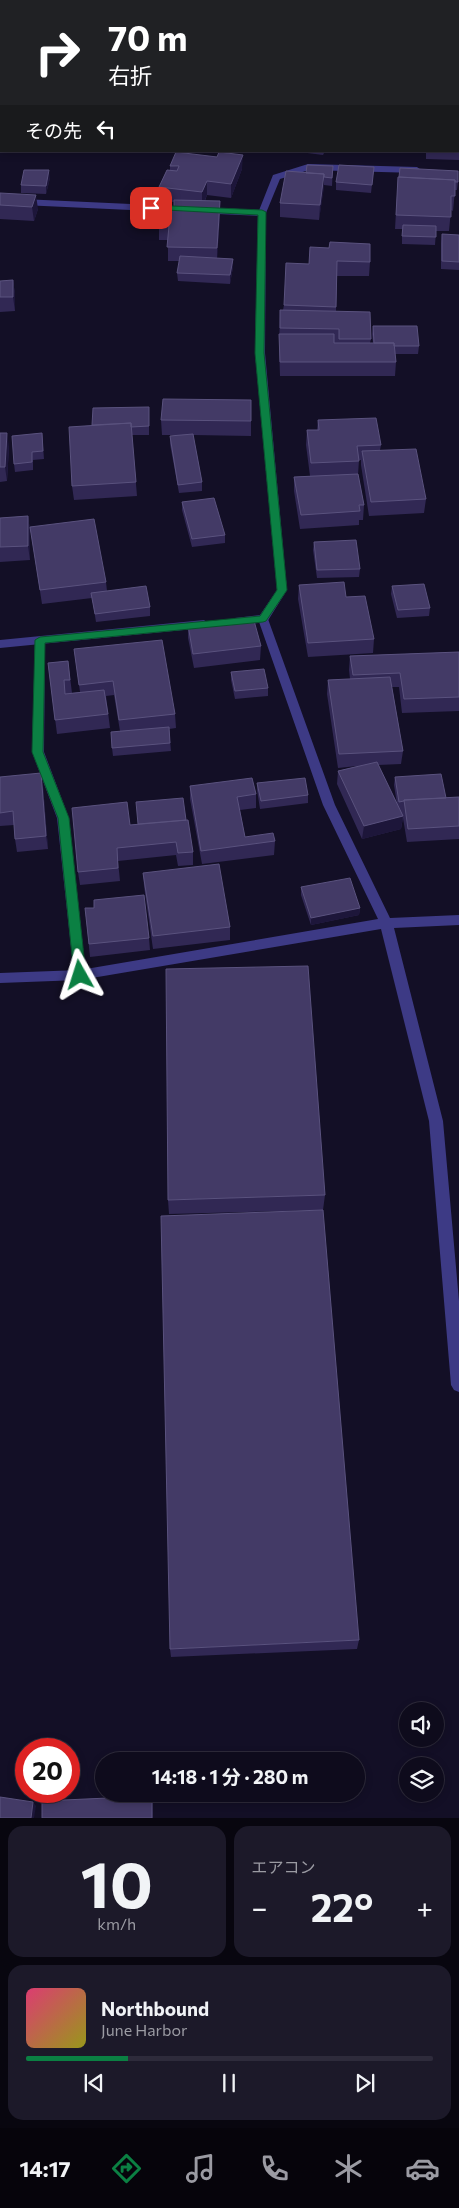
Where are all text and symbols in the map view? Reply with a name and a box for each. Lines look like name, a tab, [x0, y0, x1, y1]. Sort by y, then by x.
text: 70 m	[108, 15, 188, 58]
icon: right	[25, 20, 90, 85]
text: 右折	[108, 62, 152, 89]
icon: left	[92, 115, 120, 143]
text: その先	[25, 119, 82, 142]
pin	[130, 187, 172, 229]
icon: arrive	[137, 194, 165, 222]
position arrow	[53, 948, 105, 1000]
map controls	[399, 1702, 444, 1802]
button: sound	[399, 1702, 444, 1747]
speed limit sign: 20	[15, 1738, 80, 1803]
button: layers	[399, 1757, 444, 1802]
text: 14:18 · 1 分 · 280 m	[152, 1765, 308, 1788]
text: 10	[80, 1842, 153, 1921]
text: エアコン	[252, 1857, 316, 1876]
text: 22°	[311, 1883, 373, 1930]
text: −	[252, 1890, 267, 1924]
text: +	[417, 1890, 433, 1924]
text: km/h	[97, 1914, 136, 1933]
text: Northbound	[101, 1997, 209, 2020]
text: June Harbor	[101, 2020, 187, 2039]
icon: previous	[80, 2069, 108, 2097]
icon: pause	[215, 2069, 243, 2097]
icon: next	[351, 2069, 379, 2097]
icon: directions	[109, 2151, 144, 2186]
icon: music	[183, 2151, 218, 2186]
icon: phone	[257, 2151, 292, 2186]
icon: climate	[331, 2151, 366, 2186]
icon: car	[405, 2151, 440, 2186]
text: 14:17	[19, 2155, 71, 2182]

